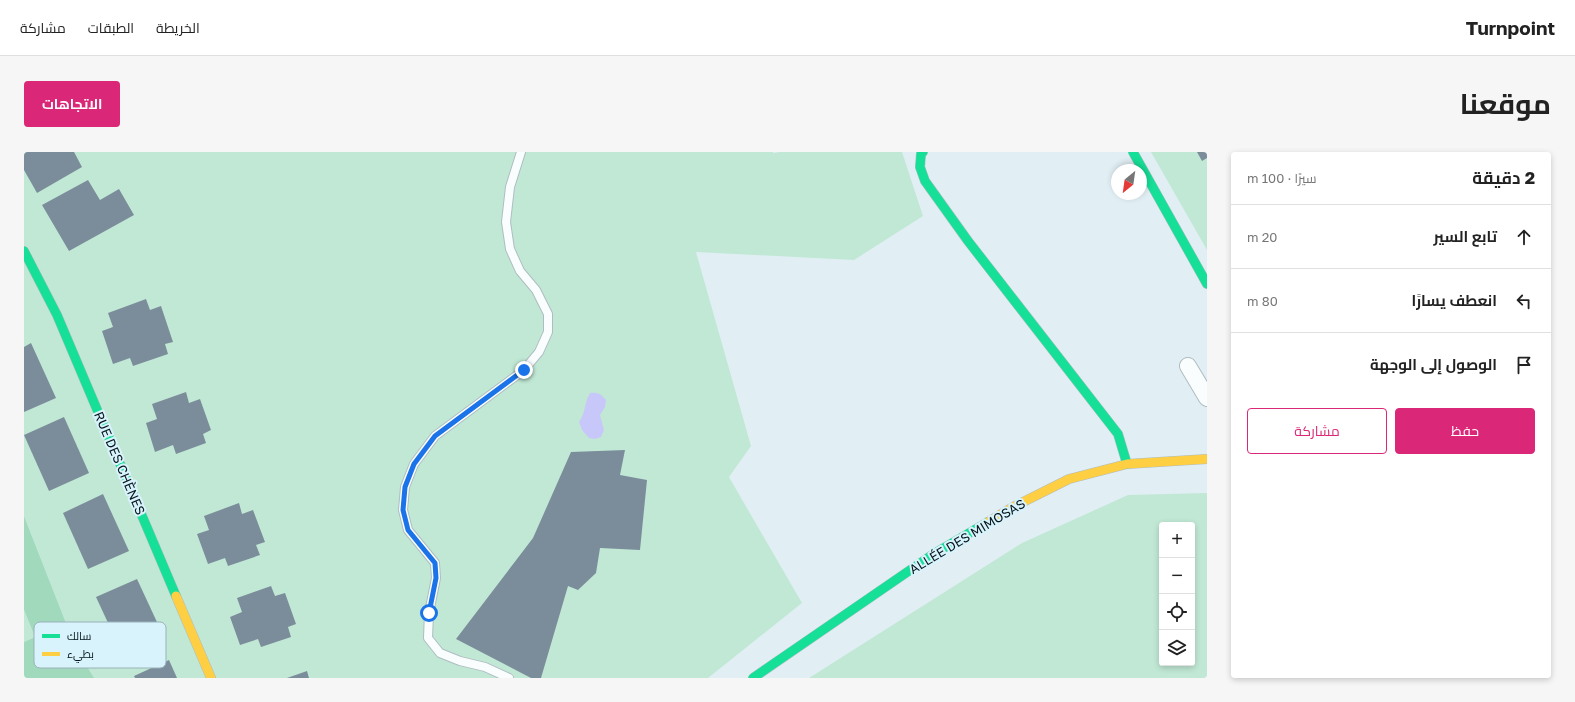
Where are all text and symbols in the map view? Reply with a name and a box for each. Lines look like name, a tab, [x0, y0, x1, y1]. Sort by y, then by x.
text: Turnpoint	[1466, 16, 1555, 39]
text: مشاركة	[20, 19, 66, 36]
text: الطبقات	[88, 19, 134, 36]
text: الخريطة	[156, 19, 200, 36]
button: الاتجاهات	[24, 81, 120, 127]
text: موقعنا	[1460, 87, 1551, 120]
north arrow	[1111, 164, 1147, 200]
text: 2 دقيقة	[1472, 167, 1535, 188]
text: سيرًا · 100 m	[1247, 170, 1317, 186]
icon: ahead	[1513, 226, 1535, 248]
text: تابع السير	[1434, 227, 1497, 245]
text: 20 m	[1247, 229, 1277, 245]
icon: left	[1513, 290, 1535, 312]
text: انعطف يسارًا	[1411, 291, 1497, 309]
text: 80 m	[1247, 293, 1278, 309]
icon: arrive	[1513, 354, 1535, 376]
text: الوصول إلى الوجهة	[1370, 355, 1497, 373]
route end	[515, 361, 533, 379]
button: مشاركة	[1247, 408, 1387, 454]
button: حفظ	[1395, 408, 1535, 454]
street label: RUE DES CHÈNES	[91, 409, 149, 517]
street label: ALLÉE DES MIMOSAS	[906, 495, 1028, 577]
map controls	[1159, 522, 1195, 666]
button: +	[1159, 522, 1195, 558]
button: −	[1159, 558, 1195, 594]
button: locate	[1159, 594, 1195, 630]
route start	[420, 604, 438, 622]
legend	[34, 622, 166, 668]
text: سالك	[67, 629, 91, 642]
button: layers	[1159, 630, 1195, 666]
text: بطيء	[67, 647, 94, 663]

